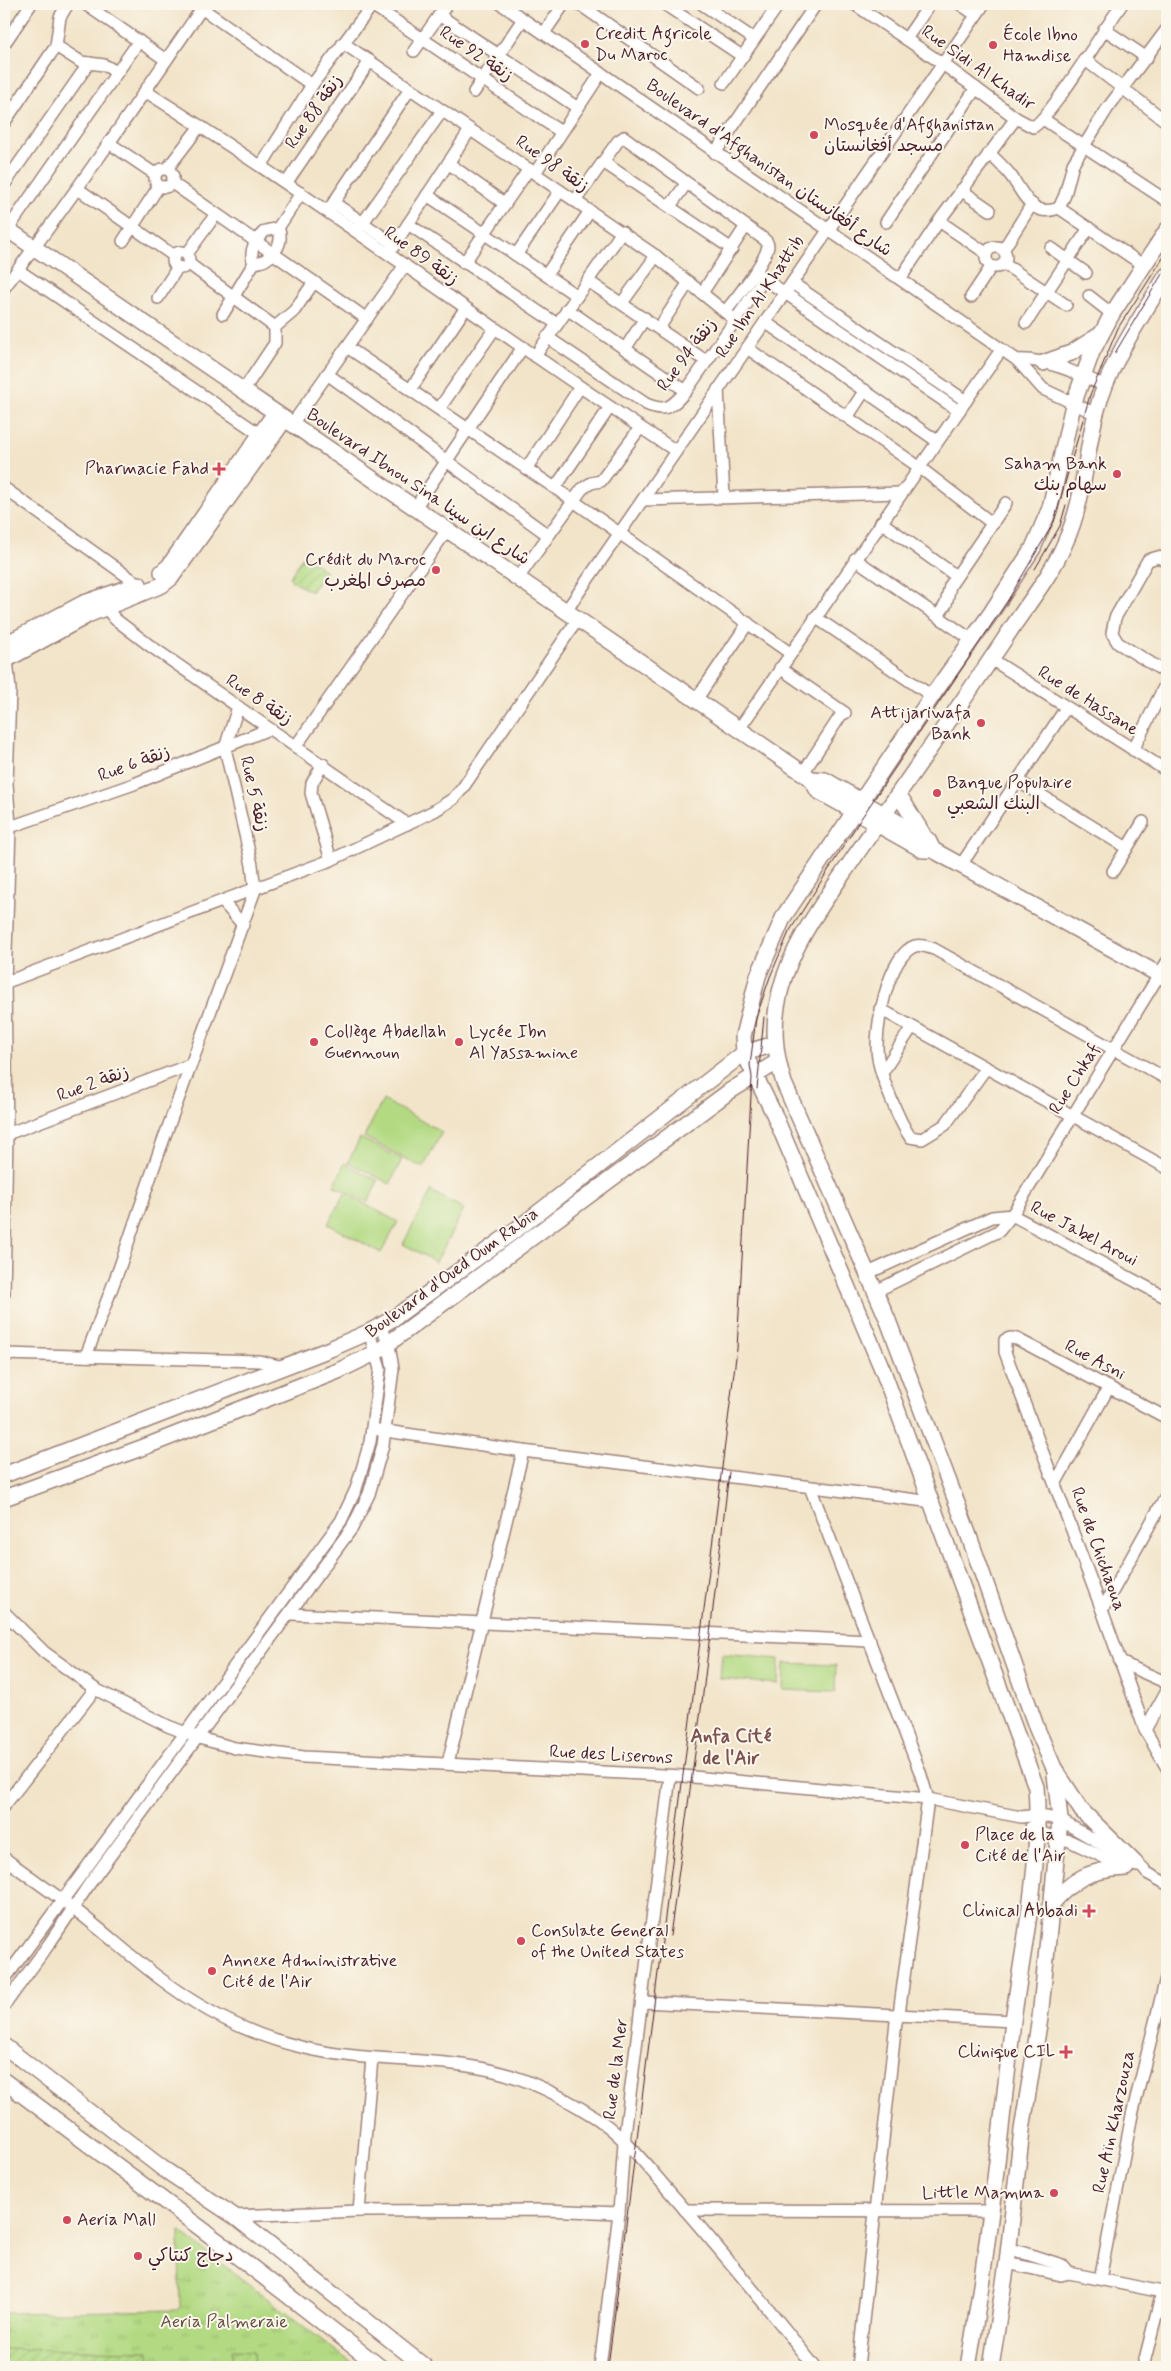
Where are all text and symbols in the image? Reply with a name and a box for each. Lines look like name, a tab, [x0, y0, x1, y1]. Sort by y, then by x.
street label: Rue 92 زنقة	[434, 20, 518, 88]
street label: Rue Sidi Al Khadir	[916, 20, 1040, 117]
place label: Credit Agricole Du Maroc	[595, 22, 712, 67]
place label: École Ibno Hamdise	[1003, 23, 1078, 68]
marker: Credit Agricole Du Maroc	[579, 38, 591, 50]
marker: École Ibno Hamdise	[987, 39, 999, 51]
street label: Rue 88 زنقة	[280, 70, 348, 154]
street label: Boulevard d'Afghanistan شارع أفغانستان	[640, 74, 897, 264]
place label: Mosquée d'Afghanistan مسجد أفغانستان	[824, 113, 994, 158]
marker: Mosquée d'Afghanistan مسجد أفغانستان	[808, 129, 820, 141]
street label: Rue 98 زنقة	[510, 130, 594, 198]
street label: Rue 89 زنقة	[379, 221, 463, 291]
street label: Rue Ibn Al Khattib	[710, 231, 810, 363]
street label: Rue 94 زنقة	[652, 314, 722, 396]
street label: Boulevard Ibnou Sina شارع ابن سينا	[302, 403, 534, 571]
place label: Saham Bank سهام بنك	[1004, 452, 1107, 498]
place label: Pharmacie Fahd	[85, 457, 209, 481]
marker: Pharmacie Fahd	[213, 463, 225, 475]
marker: Saham Bank سهام بنك	[1111, 468, 1123, 480]
place label: Crédit du Maroc مصرف المغرب	[305, 548, 426, 593]
marker: Crédit du Maroc مصرف المغرب	[430, 564, 442, 576]
street label: Rue de Hassane	[1033, 660, 1143, 742]
street label: Rue 8 زنقة	[221, 669, 297, 731]
place label: Attijariwafa Bank	[870, 701, 971, 746]
marker: Attijariwafa Bank	[975, 717, 987, 729]
street label: Rue 6 زنقة	[95, 740, 173, 788]
street label: Rue 5 زنقة	[234, 754, 274, 834]
place label: Banque Populaire البنك الشعبي	[947, 771, 1072, 819]
marker: Banque Populaire البنك الشعبي	[931, 787, 943, 799]
place label: Collège Abdellah Guennoun	[324, 1020, 447, 1065]
place label: Lycée Ibn Al Yassamine	[469, 1020, 578, 1065]
marker: Collège Abdellah Guennoun	[308, 1036, 320, 1048]
marker: Lycée Ibn Al Yassamine	[453, 1036, 465, 1048]
street label: Rue Chkaf	[1044, 1039, 1106, 1119]
street label: Rue 2 زنقة	[54, 1060, 132, 1108]
street label: Rue Jabel Aroui	[1026, 1196, 1142, 1272]
street label: Boulevard d'Oued Oum Rabia	[361, 1202, 543, 1344]
street label: Rue Asni	[1060, 1334, 1130, 1386]
street label: Rue de Chichaoua	[1065, 1484, 1131, 1614]
district label: Anfa Cité de l'Air	[691, 1724, 772, 1771]
street label: Rue des Liserons	[549, 1740, 673, 1770]
place label: Place de la Cité de l'Air	[975, 1823, 1066, 1868]
marker: Place de la Cité de l'Air	[959, 1839, 971, 1851]
place label: Clinical Abbadi	[962, 1899, 1078, 1923]
marker: Clinical Abbadi	[1082, 1904, 1096, 1918]
place label: Consulate General of the United States	[531, 1919, 684, 1964]
marker: Consulate General of the United States	[515, 1935, 527, 1947]
place label: Annexe Administrative Cité de l'Air	[222, 1949, 398, 1994]
marker: Annexe Administrative Cité de l'Air	[206, 1965, 218, 1977]
street label: Rue de la Mer	[598, 2016, 634, 2121]
place label: Clinique CIL	[958, 2040, 1055, 2064]
marker: Clinique CIL	[1059, 2045, 1073, 2059]
street label: Rue Aïn Kharzouza	[1087, 2049, 1141, 2195]
place label: Little Mamma	[922, 2181, 1044, 2205]
marker: Little Mamma	[1048, 2187, 1060, 2199]
place label: Aeria Mall	[77, 2208, 155, 2232]
marker: Aeria Mall	[61, 2214, 73, 2226]
place label: دجاج كنتاكي	[148, 2244, 234, 2271]
marker: دجاج كنتاكي	[132, 2250, 144, 2262]
park label: Aeria Palmeraie	[160, 2310, 288, 2334]

